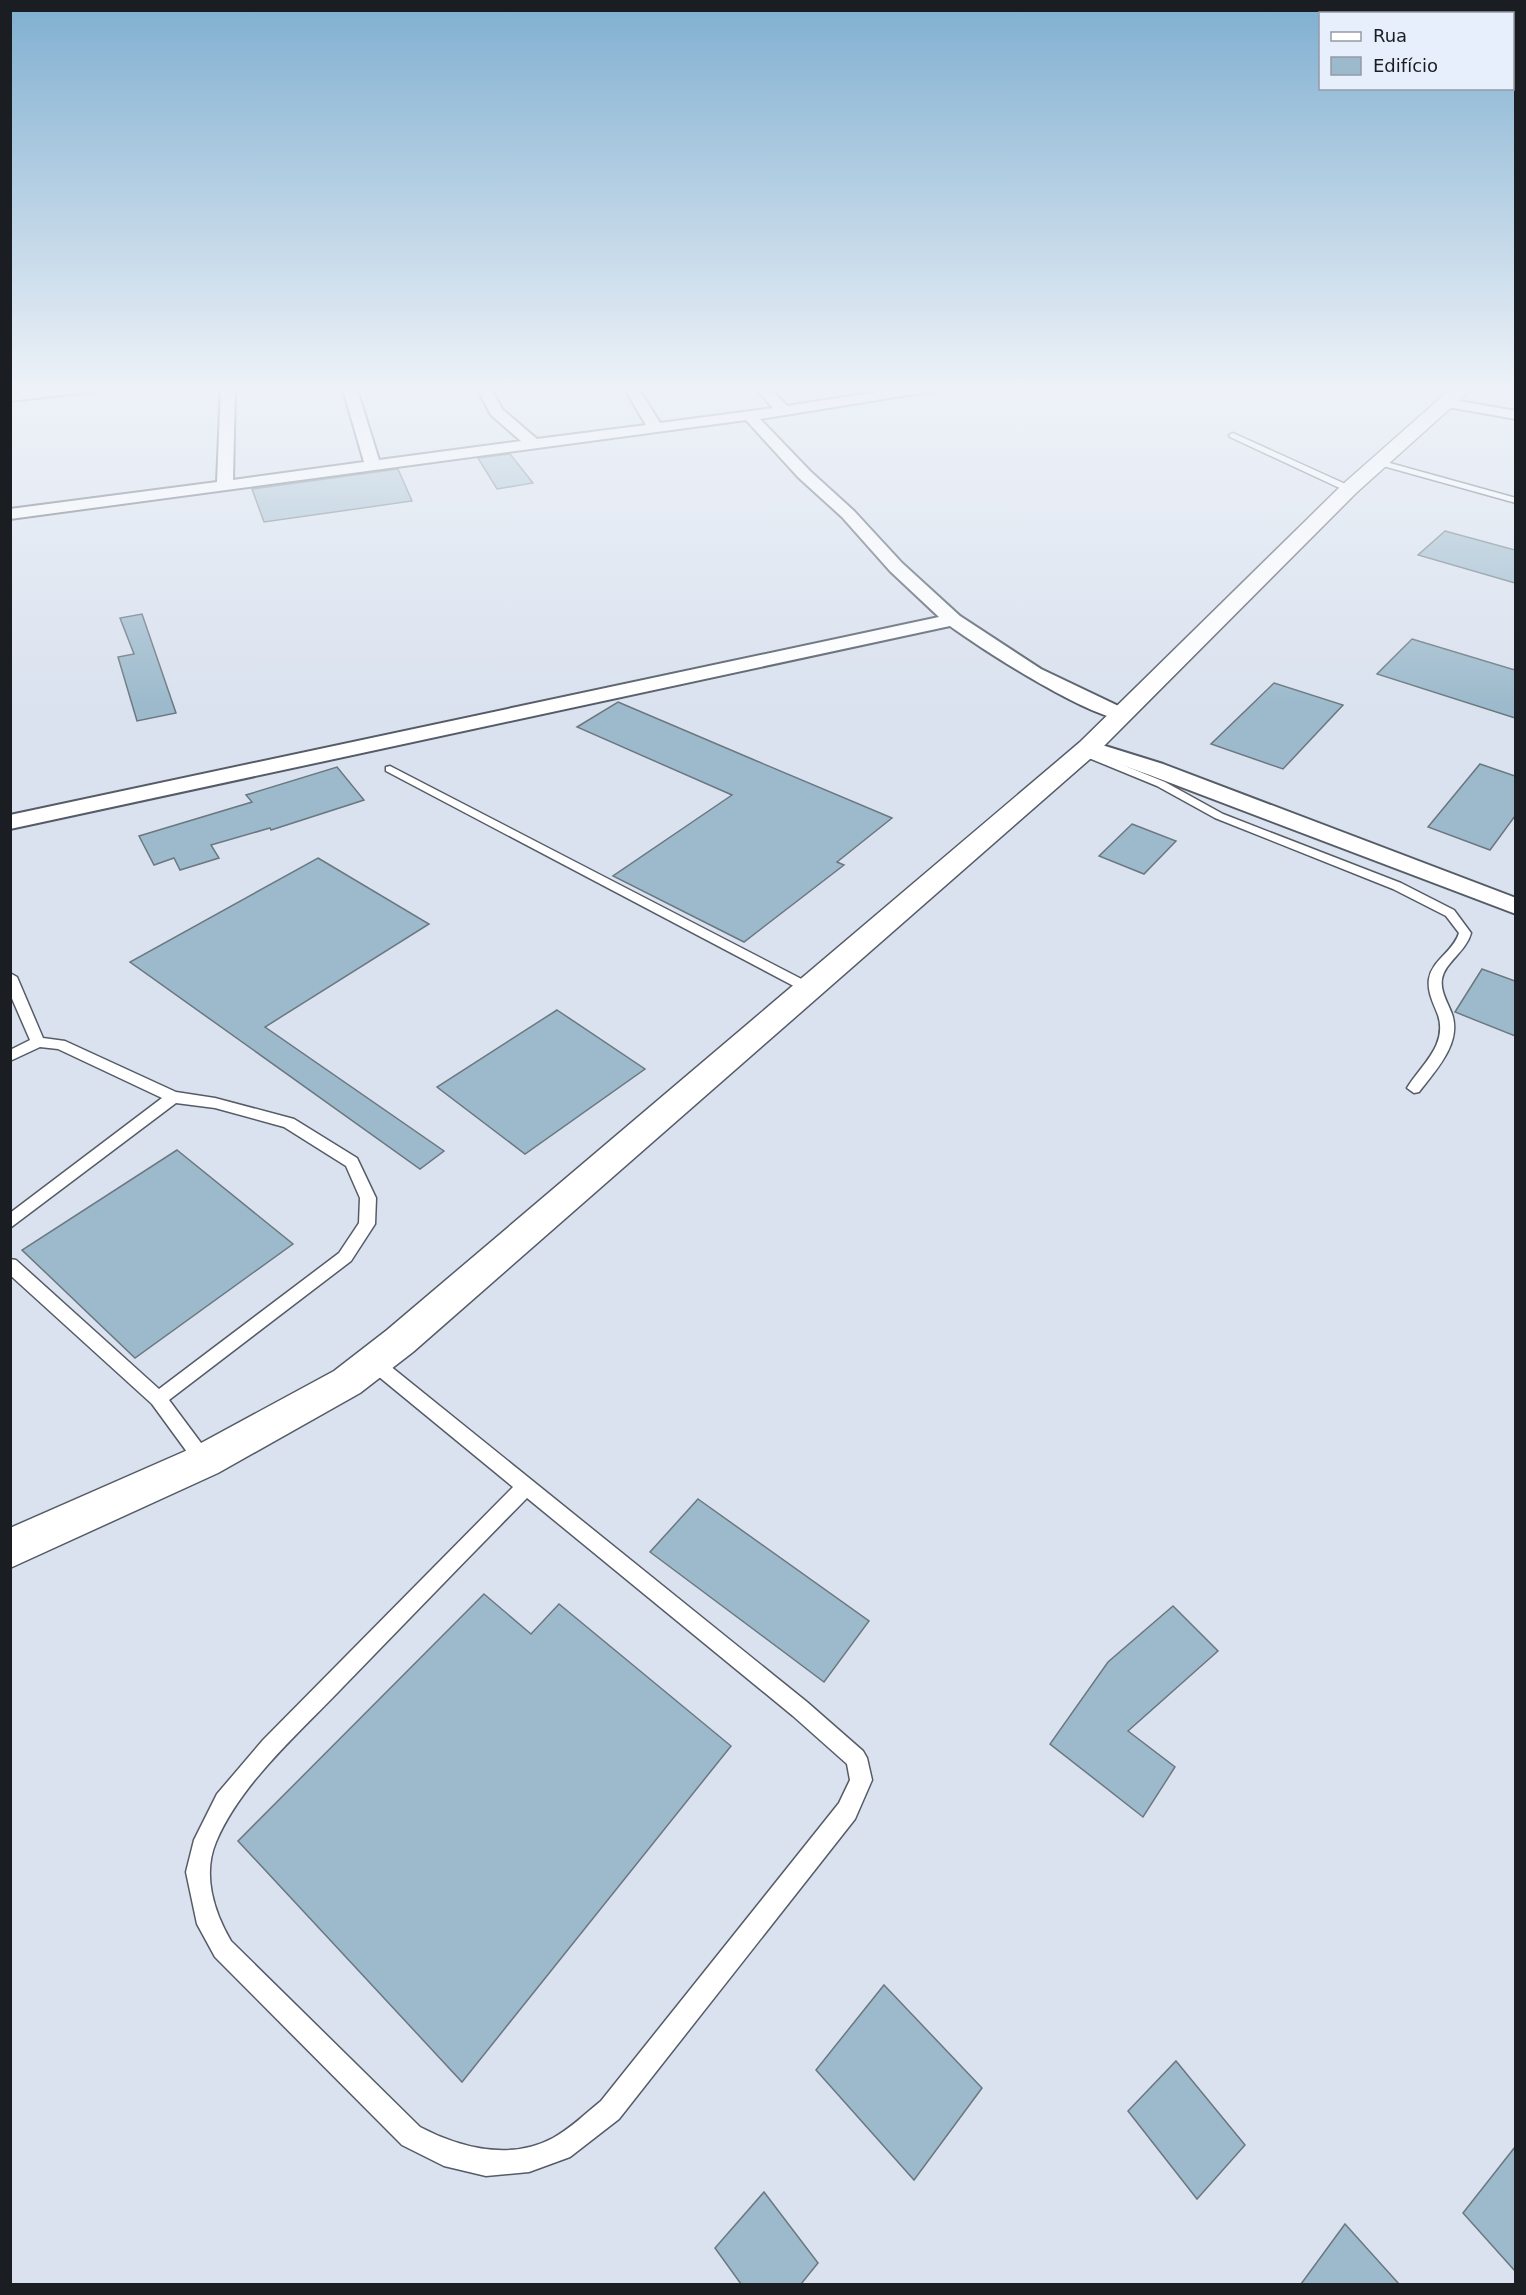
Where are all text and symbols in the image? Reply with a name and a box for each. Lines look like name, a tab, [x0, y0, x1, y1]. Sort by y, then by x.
legend	[1319, 12, 1514, 90]
text: Rua	[1373, 25, 1407, 46]
text: Edifício	[1373, 55, 1438, 76]

